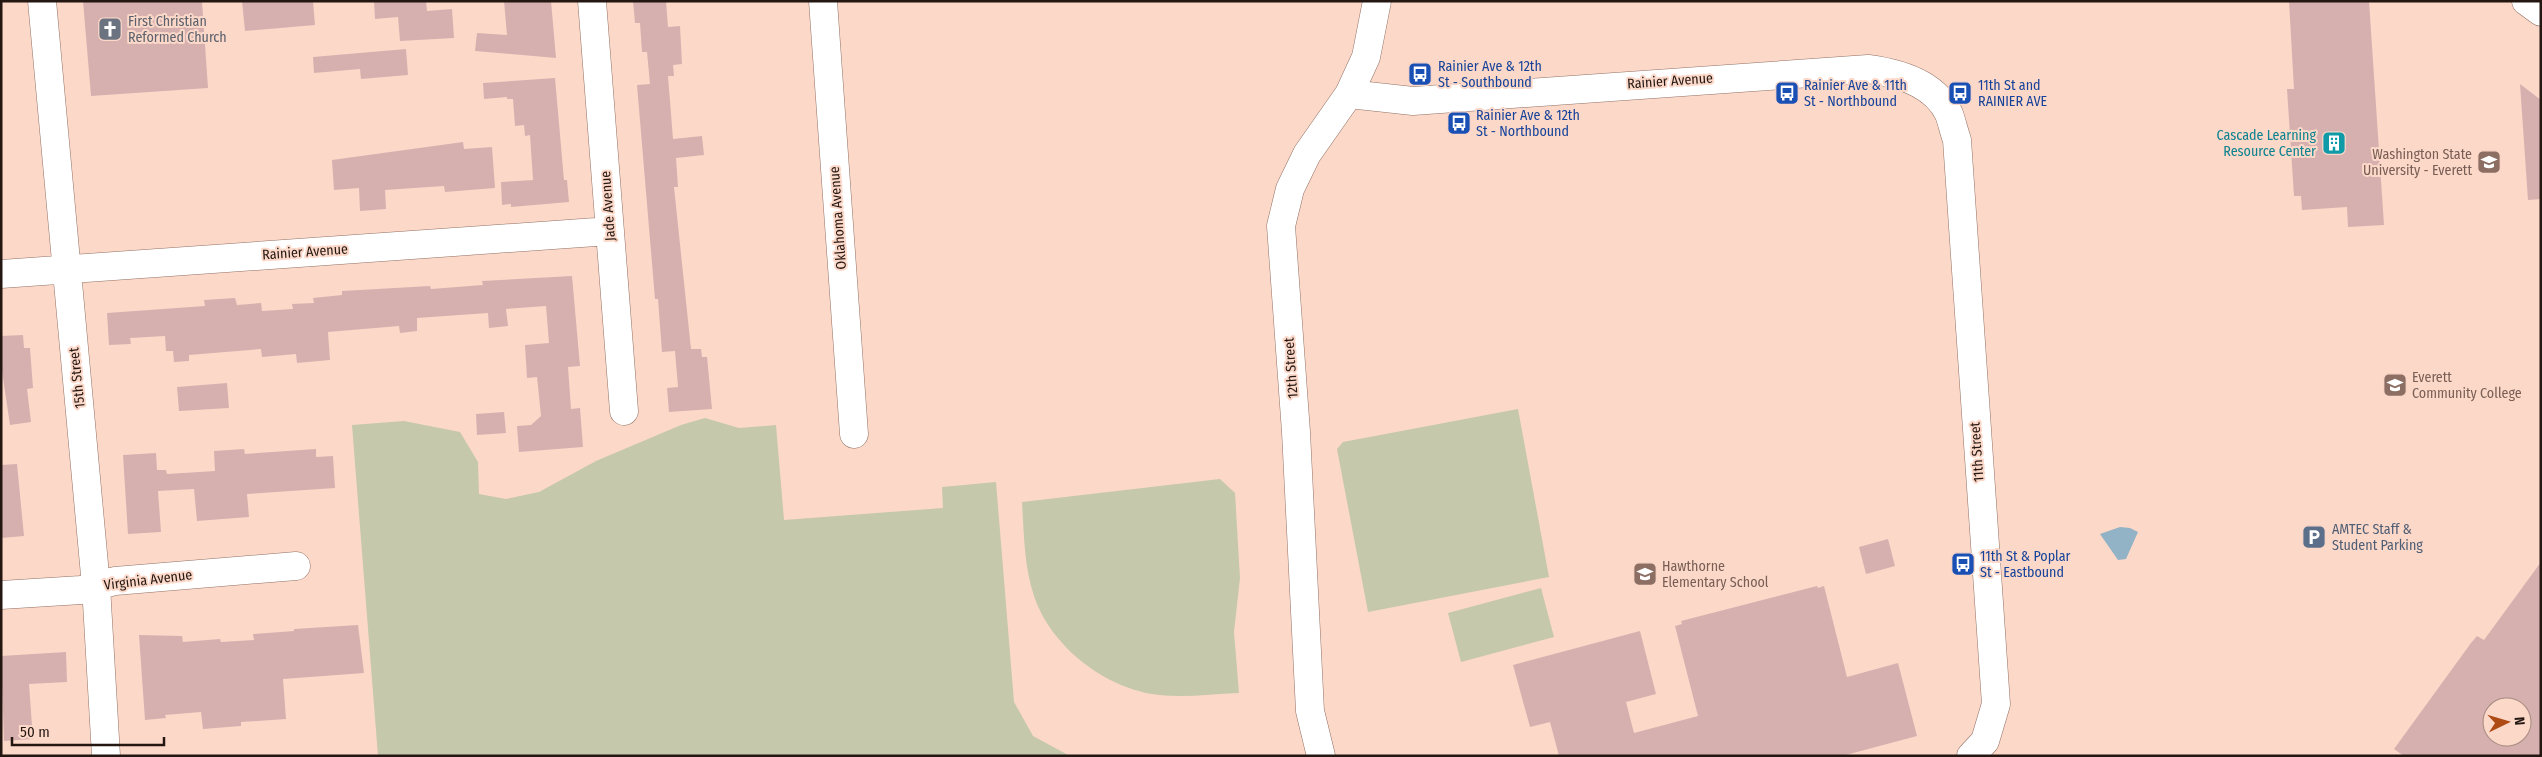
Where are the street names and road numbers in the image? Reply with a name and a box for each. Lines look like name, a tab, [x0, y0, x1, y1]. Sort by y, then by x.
street label: Rainier Avenue	[1627, 70, 1714, 92]
street label: Oklahoma Avenue	[826, 166, 850, 270]
street label: Jade Avenue	[597, 170, 619, 242]
street label: Rainier Avenue	[262, 241, 349, 263]
street label: 12th Street	[1280, 336, 1302, 399]
street label: 15th Street	[65, 346, 89, 409]
street label: 11th Street	[1966, 421, 1988, 483]
street label: Virginia Avenue	[103, 566, 193, 594]

